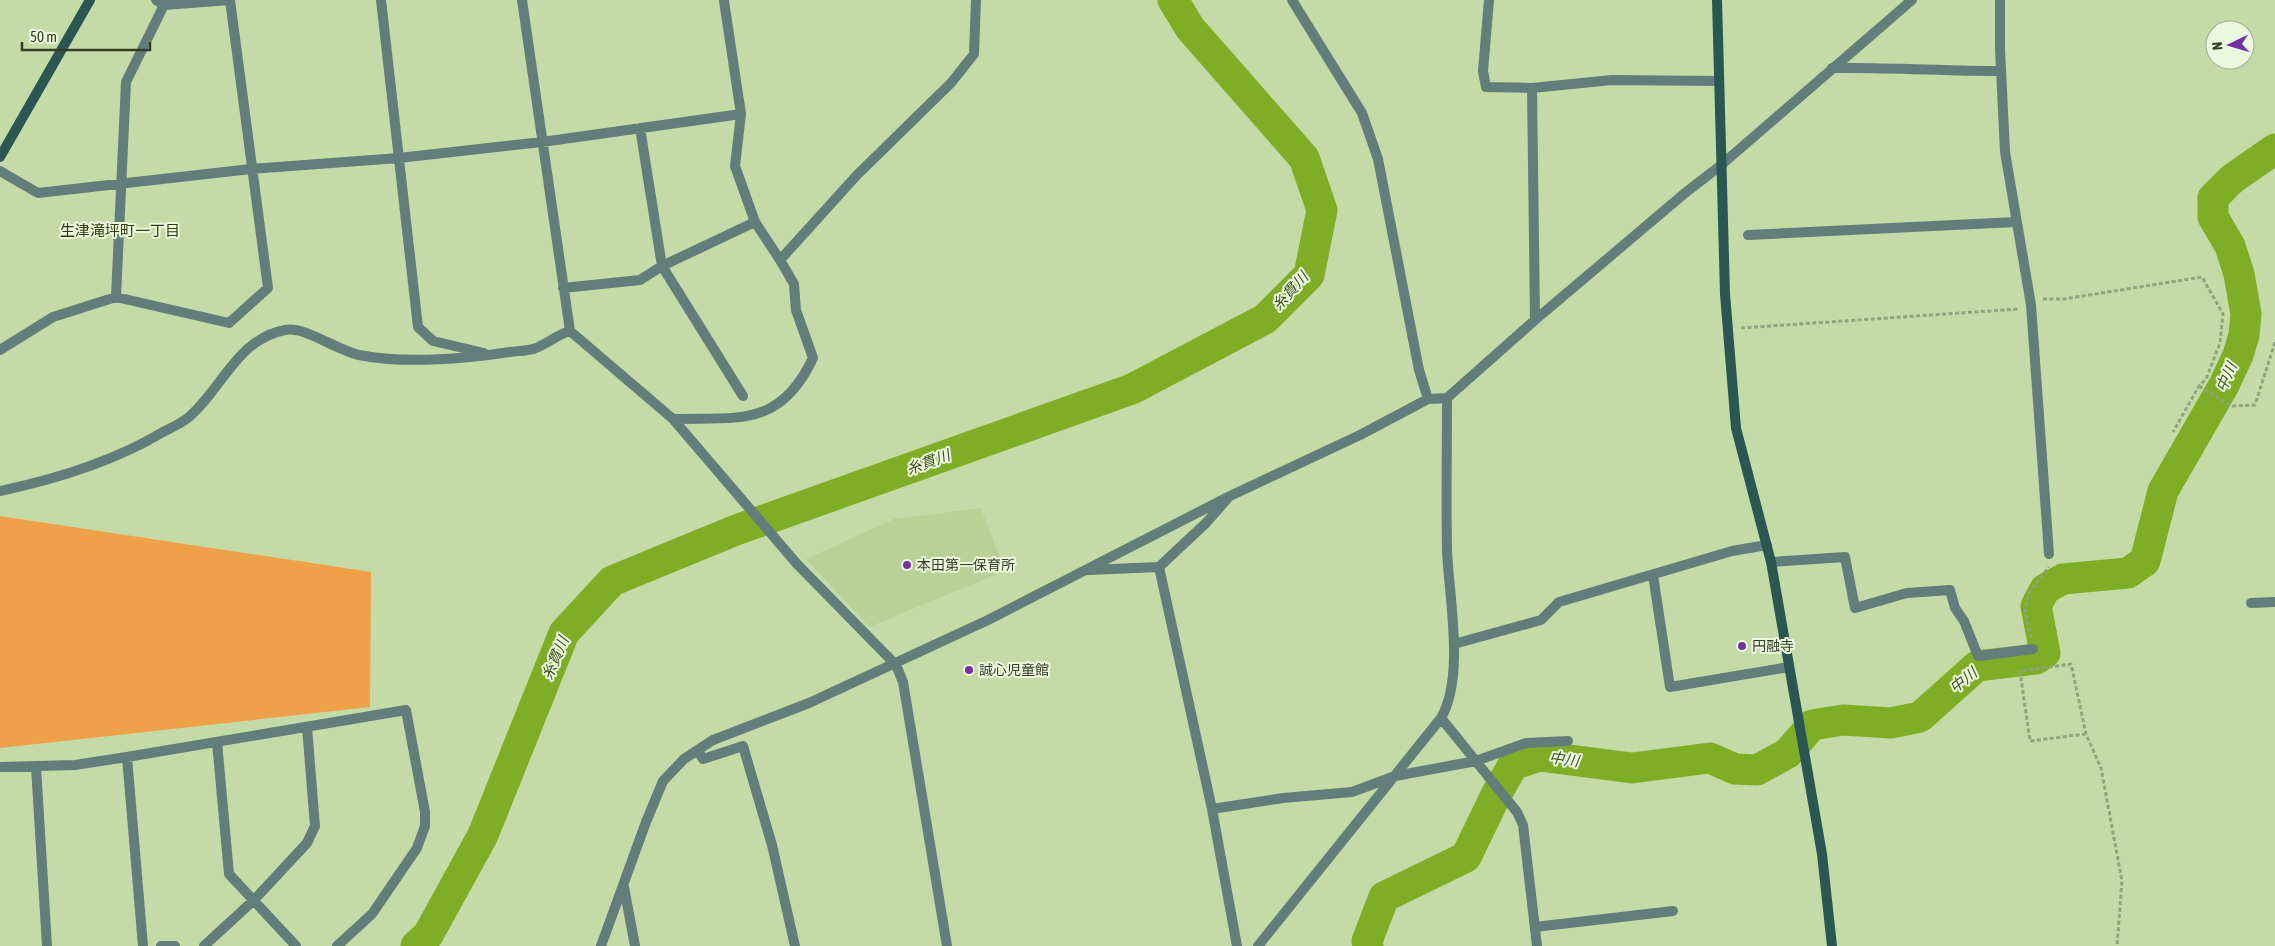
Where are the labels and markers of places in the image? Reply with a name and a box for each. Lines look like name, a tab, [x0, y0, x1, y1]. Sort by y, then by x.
place label: 本田第一保育所	[917, 557, 1015, 573]
marker: 本田第一保育所	[901, 559, 913, 571]
place label: 円融寺	[1752, 638, 1794, 654]
marker: 円融寺	[1736, 640, 1748, 652]
place label: 誠心児童館	[979, 662, 1049, 678]
marker: 誠心児童館	[963, 664, 975, 676]

